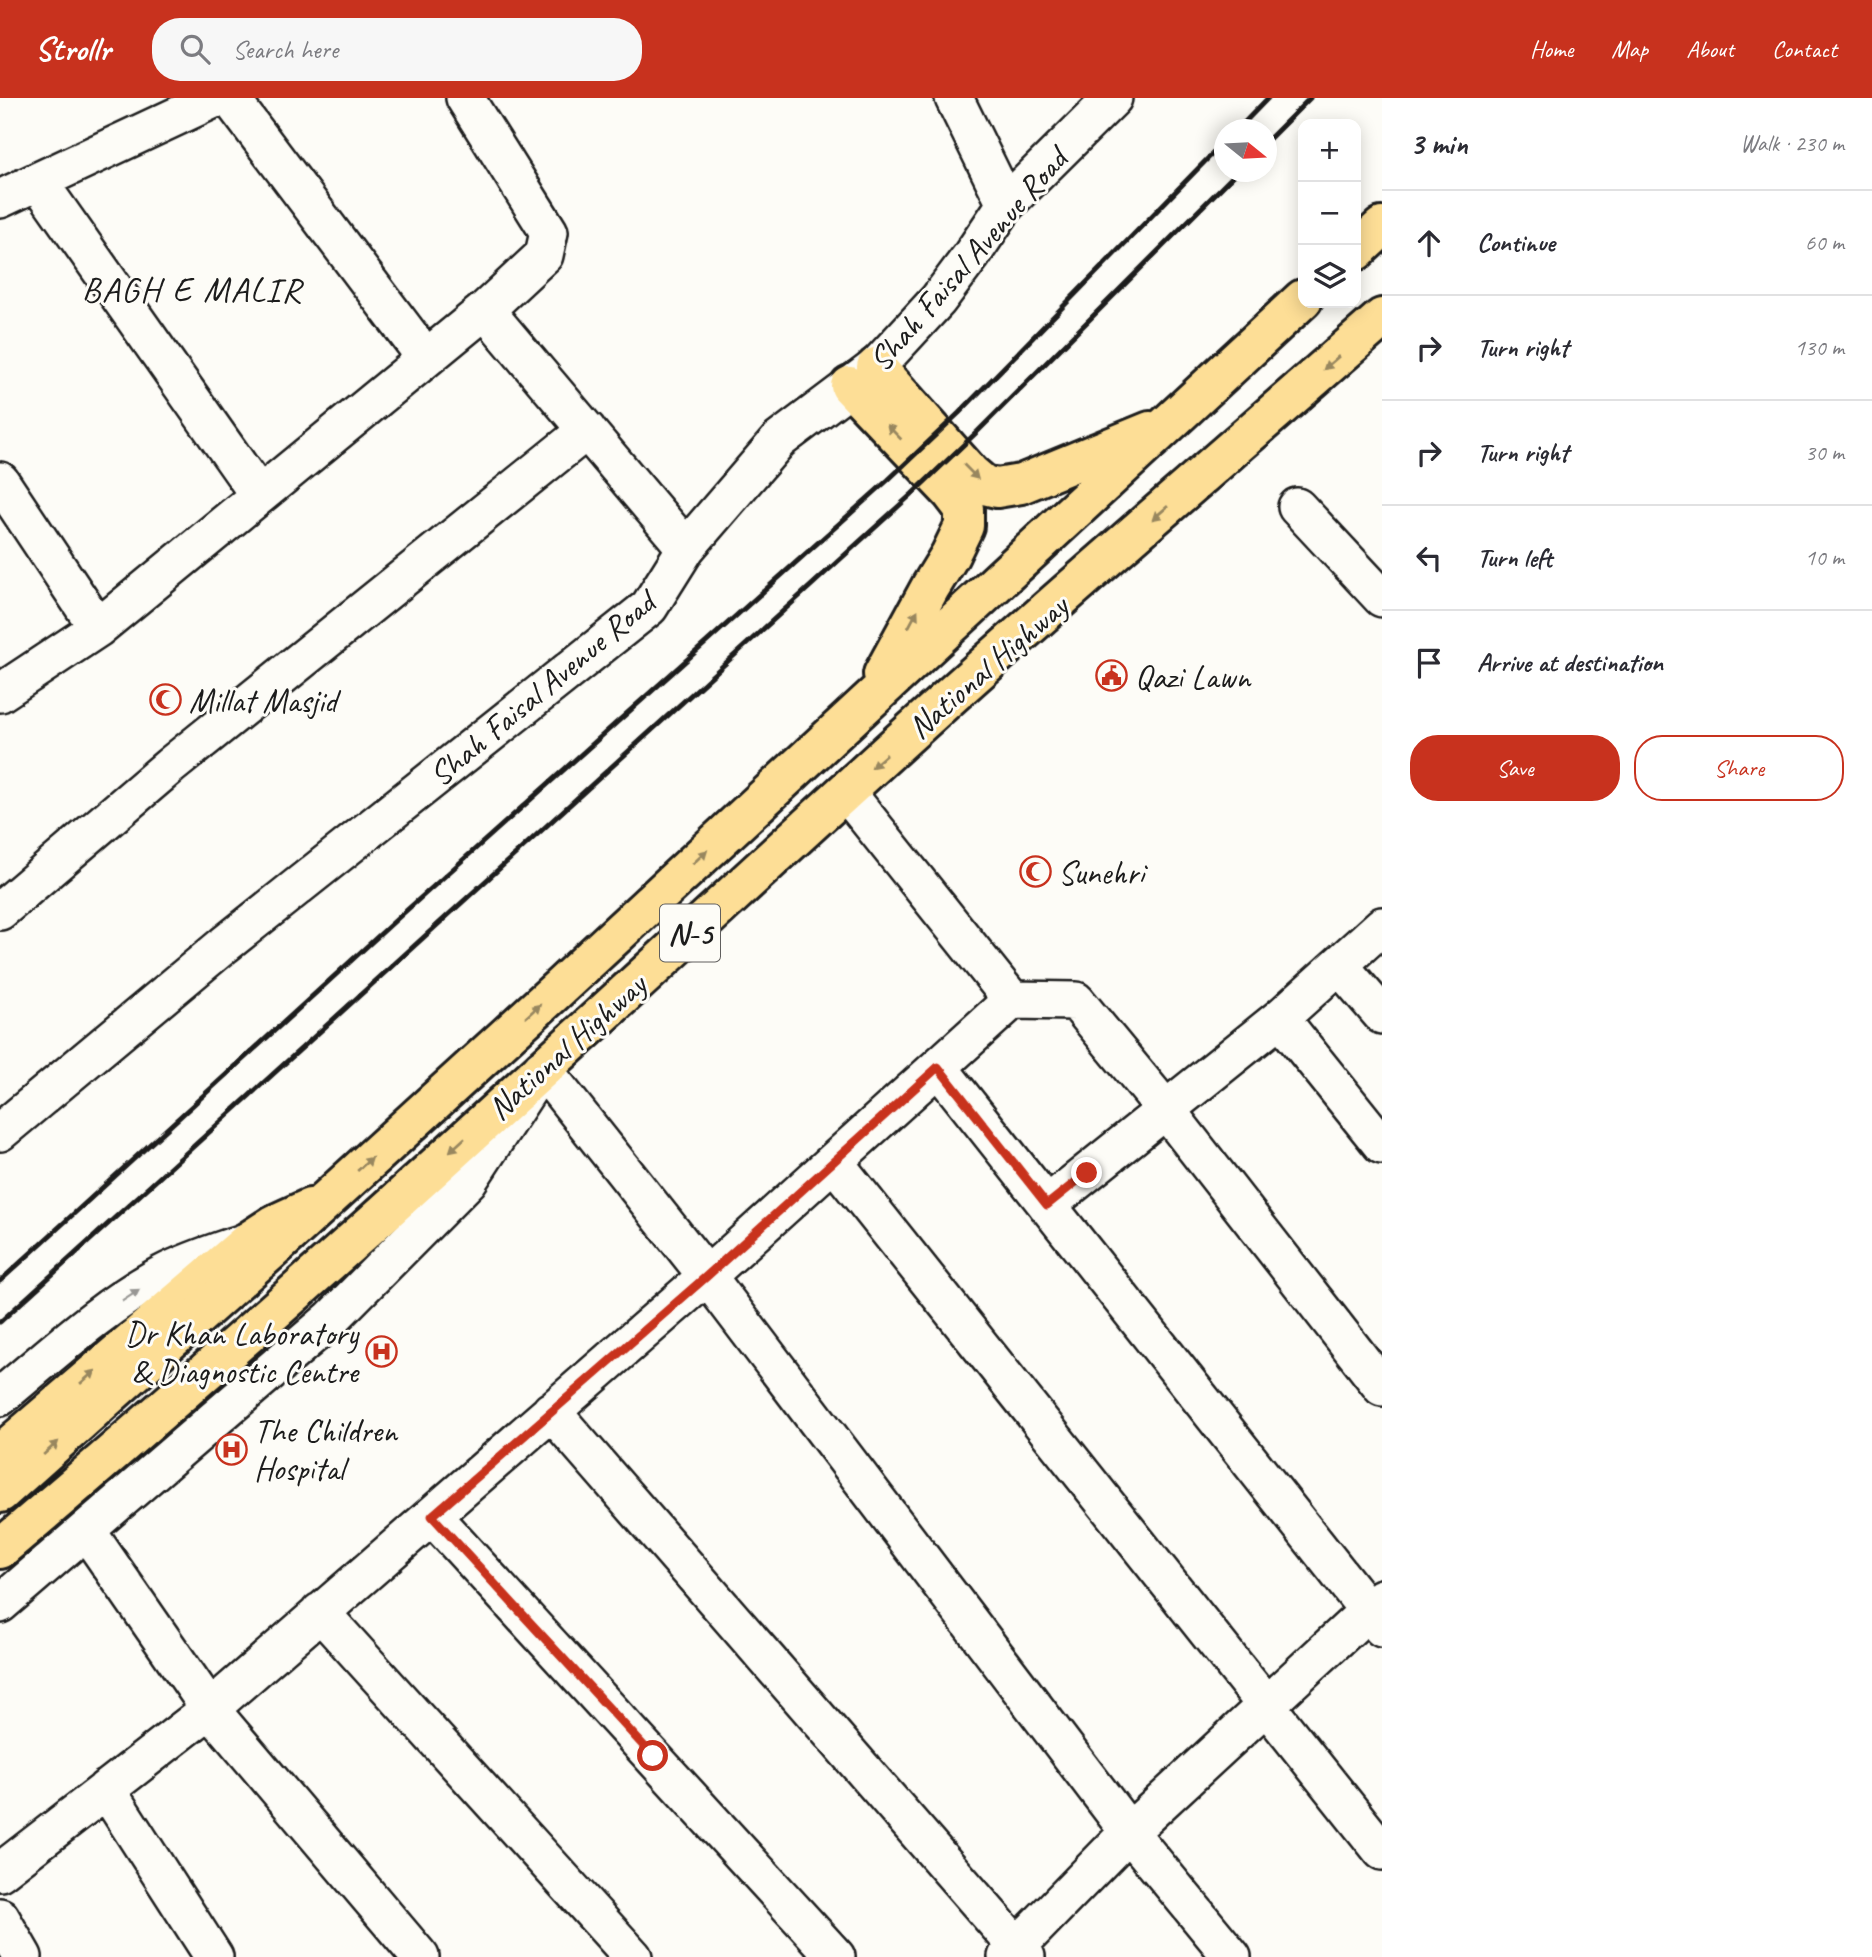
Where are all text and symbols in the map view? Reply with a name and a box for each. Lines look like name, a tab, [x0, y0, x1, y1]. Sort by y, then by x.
search box	[152, 18, 642, 81]
text: Strollr	[35, 28, 110, 70]
icon: search	[176, 30, 214, 68]
text: Search here	[232, 33, 338, 66]
text: Home	[1530, 34, 1573, 64]
text: Map	[1611, 34, 1648, 64]
text: About	[1686, 34, 1734, 64]
text: Contact	[1772, 34, 1837, 64]
north arrow	[1214, 119, 1277, 182]
map controls	[1298, 119, 1361, 308]
button: +	[1298, 119, 1361, 182]
text: 3 min	[1410, 125, 1467, 163]
text: Walk · 230 m	[1740, 129, 1844, 158]
street label: Shah Faisal Avenue Road	[859, 136, 1079, 380]
button: −	[1298, 182, 1361, 245]
icon: ahead	[1410, 224, 1448, 262]
text: Continue	[1477, 226, 1555, 259]
text: 60 m	[1805, 228, 1844, 257]
button: layers	[1298, 245, 1361, 308]
district label: BAGH E MALIR	[82, 267, 305, 312]
icon: right	[1410, 329, 1448, 367]
text: Turn right	[1477, 331, 1568, 364]
text: 130 m	[1795, 333, 1844, 362]
one-way arrow	[1322, 355, 1340, 371]
one-way arrow	[886, 423, 902, 441]
icon: right	[1410, 434, 1448, 472]
text: Turn right	[1477, 436, 1568, 469]
text: 30 m	[1805, 438, 1844, 467]
one-way arrow	[962, 464, 979, 481]
one-way arrow	[1151, 505, 1169, 521]
icon: left	[1410, 539, 1448, 577]
text: Turn left	[1477, 541, 1552, 574]
text: 10 m	[1805, 543, 1844, 572]
street label: Shah Faisal Avenue Road	[420, 579, 667, 795]
street label: National Highway	[899, 584, 1079, 748]
one-way arrow	[907, 609, 919, 629]
icon: arrive	[1410, 644, 1448, 682]
text: Arrive at destination	[1477, 646, 1663, 679]
place label: Qazi Lawn	[1135, 656, 1252, 698]
public building icon: Qazi Lawn	[1095, 659, 1129, 693]
place label: Millat Masjid	[189, 680, 342, 722]
mosque icon: Millat Masjid	[149, 683, 183, 717]
button: Save	[1410, 735, 1620, 801]
button: Share	[1634, 735, 1844, 801]
one-way arrow	[871, 753, 888, 768]
one-way arrow	[691, 849, 708, 865]
place label: Sunehri	[1058, 852, 1148, 894]
mosque icon: Sunehri	[1018, 855, 1052, 889]
road number: N-5	[660, 904, 720, 962]
street label: National Highway	[479, 963, 657, 1129]
one-way arrow	[524, 1003, 542, 1019]
one-way arrow	[448, 1137, 466, 1153]
one-way arrow	[357, 1157, 374, 1173]
route end	[1071, 1157, 1102, 1188]
one-way arrow	[122, 1288, 140, 1302]
place label: Dr Khan Laboratory & Diagnostic Centre	[125, 1313, 361, 1393]
hospital icon: Dr Khan Laboratory & Diagnostic Centre	[364, 1335, 398, 1369]
one-way arrow	[80, 1370, 97, 1385]
place label: The Children Hospital	[254, 1410, 399, 1490]
hospital icon: The Children Hospital	[214, 1432, 248, 1466]
one-way arrow	[42, 1440, 60, 1456]
route start	[637, 1740, 668, 1771]

